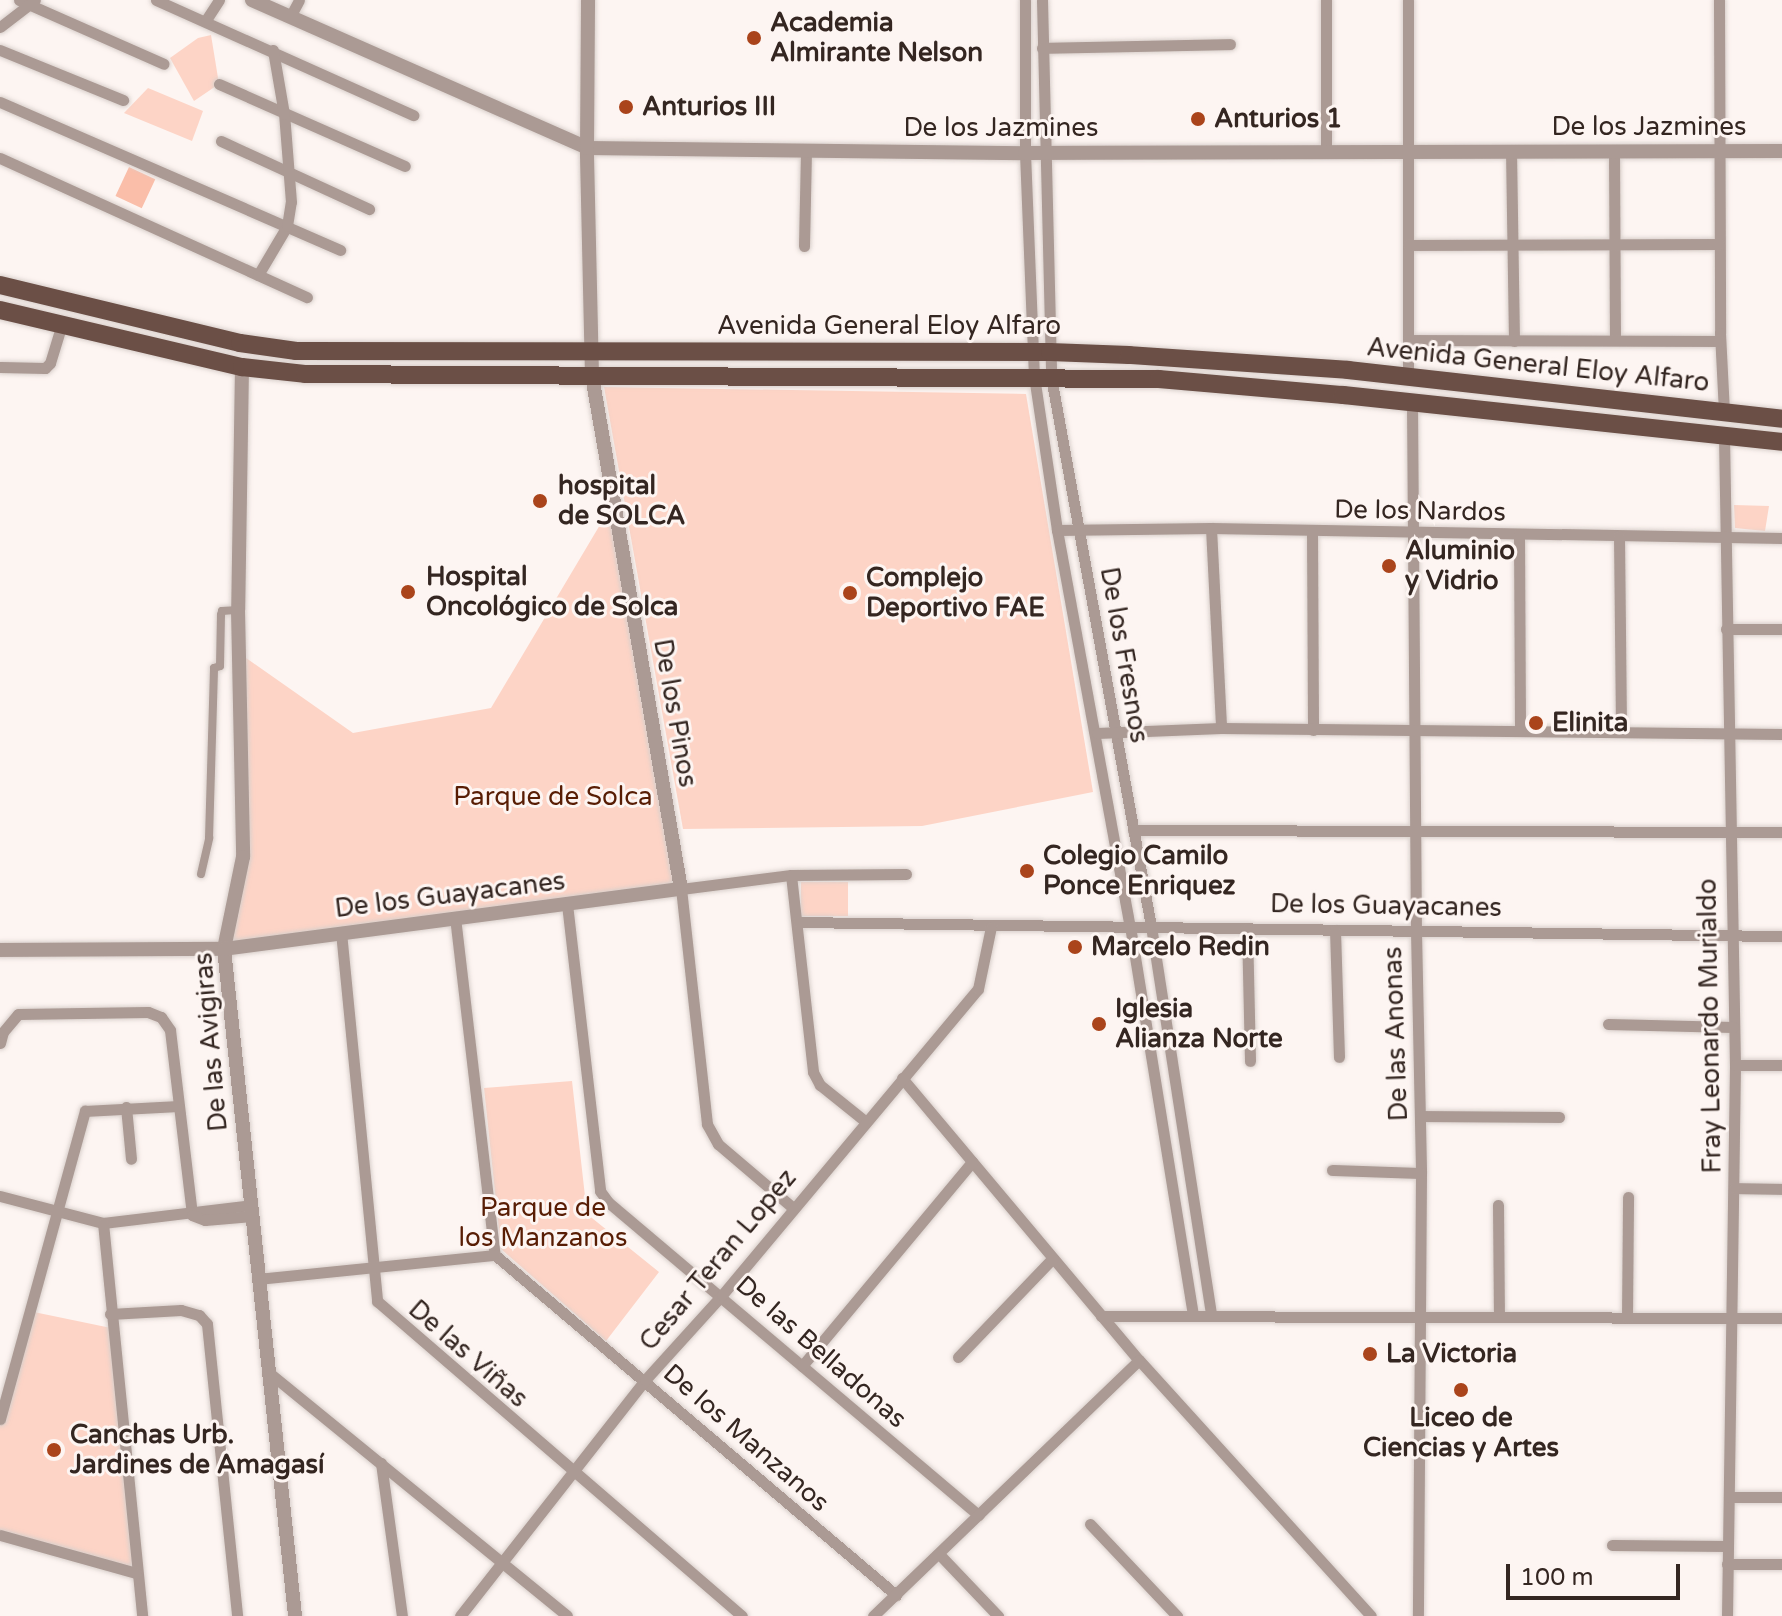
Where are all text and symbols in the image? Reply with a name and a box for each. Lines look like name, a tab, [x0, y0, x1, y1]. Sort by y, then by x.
place label: Academia Almirante Nelson	[770, 7, 983, 68]
marker: Academia Almirante Nelson	[745, 29, 763, 47]
place label: Anturios III	[642, 91, 776, 123]
marker: Anturios III	[617, 98, 635, 116]
place label: Anturios 1	[1214, 103, 1342, 135]
marker: Anturios 1	[1189, 110, 1207, 128]
street label: De los Jazmines	[1551, 111, 1747, 143]
street label: De los Jazmines	[903, 112, 1099, 144]
street label: Avenida General Eloy Alfaro	[717, 310, 1061, 342]
street label: Avenida General Eloy Alfaro	[1365, 331, 1711, 399]
place label: hospital de SOLCA	[558, 470, 685, 532]
marker: hospital de SOLCA	[529, 490, 551, 512]
street label: De los Nardos	[1334, 494, 1506, 528]
place label: Aluminio y Vidrio	[1405, 535, 1515, 596]
marker: Aluminio y Vidrio	[1380, 557, 1398, 575]
place label: Hospital Oncológico de Solca	[426, 561, 678, 622]
place label: Complejo Deportivo FAE	[866, 562, 1045, 624]
street label: De los Fresnos	[1093, 565, 1155, 745]
marker: Hospital Oncológico de Solca	[397, 581, 419, 603]
marker: Complejo Deportivo FAE	[841, 584, 859, 602]
street label: De los Pinos	[647, 636, 703, 790]
place label: Elinita	[1552, 707, 1628, 739]
marker: Elinita	[1527, 714, 1545, 732]
park label: Parque de Solca	[453, 781, 653, 813]
place label: Colegio Camilo Ponce Enriquez	[1043, 840, 1236, 902]
marker: Colegio Camilo Ponce Enriquez	[1018, 862, 1036, 880]
street label: De los Guayacanes	[333, 865, 567, 925]
street label: Fray Leonardo Murialdo	[1692, 878, 1728, 1174]
street label: De los Guayacanes	[1270, 888, 1502, 924]
place label: Marcelo Redin	[1091, 931, 1270, 963]
marker: Marcelo Redin	[1066, 938, 1084, 956]
street label: De las Anonas	[1377, 946, 1415, 1122]
street label: De las Avigiras	[188, 951, 234, 1133]
place label: Iglesia Alianza Norte	[1115, 993, 1283, 1054]
marker: Iglesia Alianza Norte	[1090, 1015, 1108, 1033]
street label: Cesar Teran Lopez	[633, 1163, 803, 1357]
park label: Parque de los Manzanos	[459, 1192, 627, 1254]
street label: De las Belladonas	[729, 1269, 913, 1435]
street label: De las Viñas	[402, 1294, 534, 1414]
place label: La Victoria	[1386, 1338, 1517, 1370]
marker: La Victoria	[1361, 1345, 1379, 1363]
street label: De los Manzanos	[657, 1358, 835, 1518]
marker: Liceo de Ciencias y Artes	[1452, 1381, 1470, 1399]
place label: Liceo de Ciencias y Artes	[1363, 1402, 1559, 1464]
place label: Canchas Urb. Jardines de Amagasí	[70, 1419, 325, 1480]
marker: Canchas Urb. Jardines de Amagasí	[45, 1441, 63, 1459]
scale bar	[1510, 1548, 1684, 1598]
text: 100 m	[1520, 1563, 1594, 1592]

